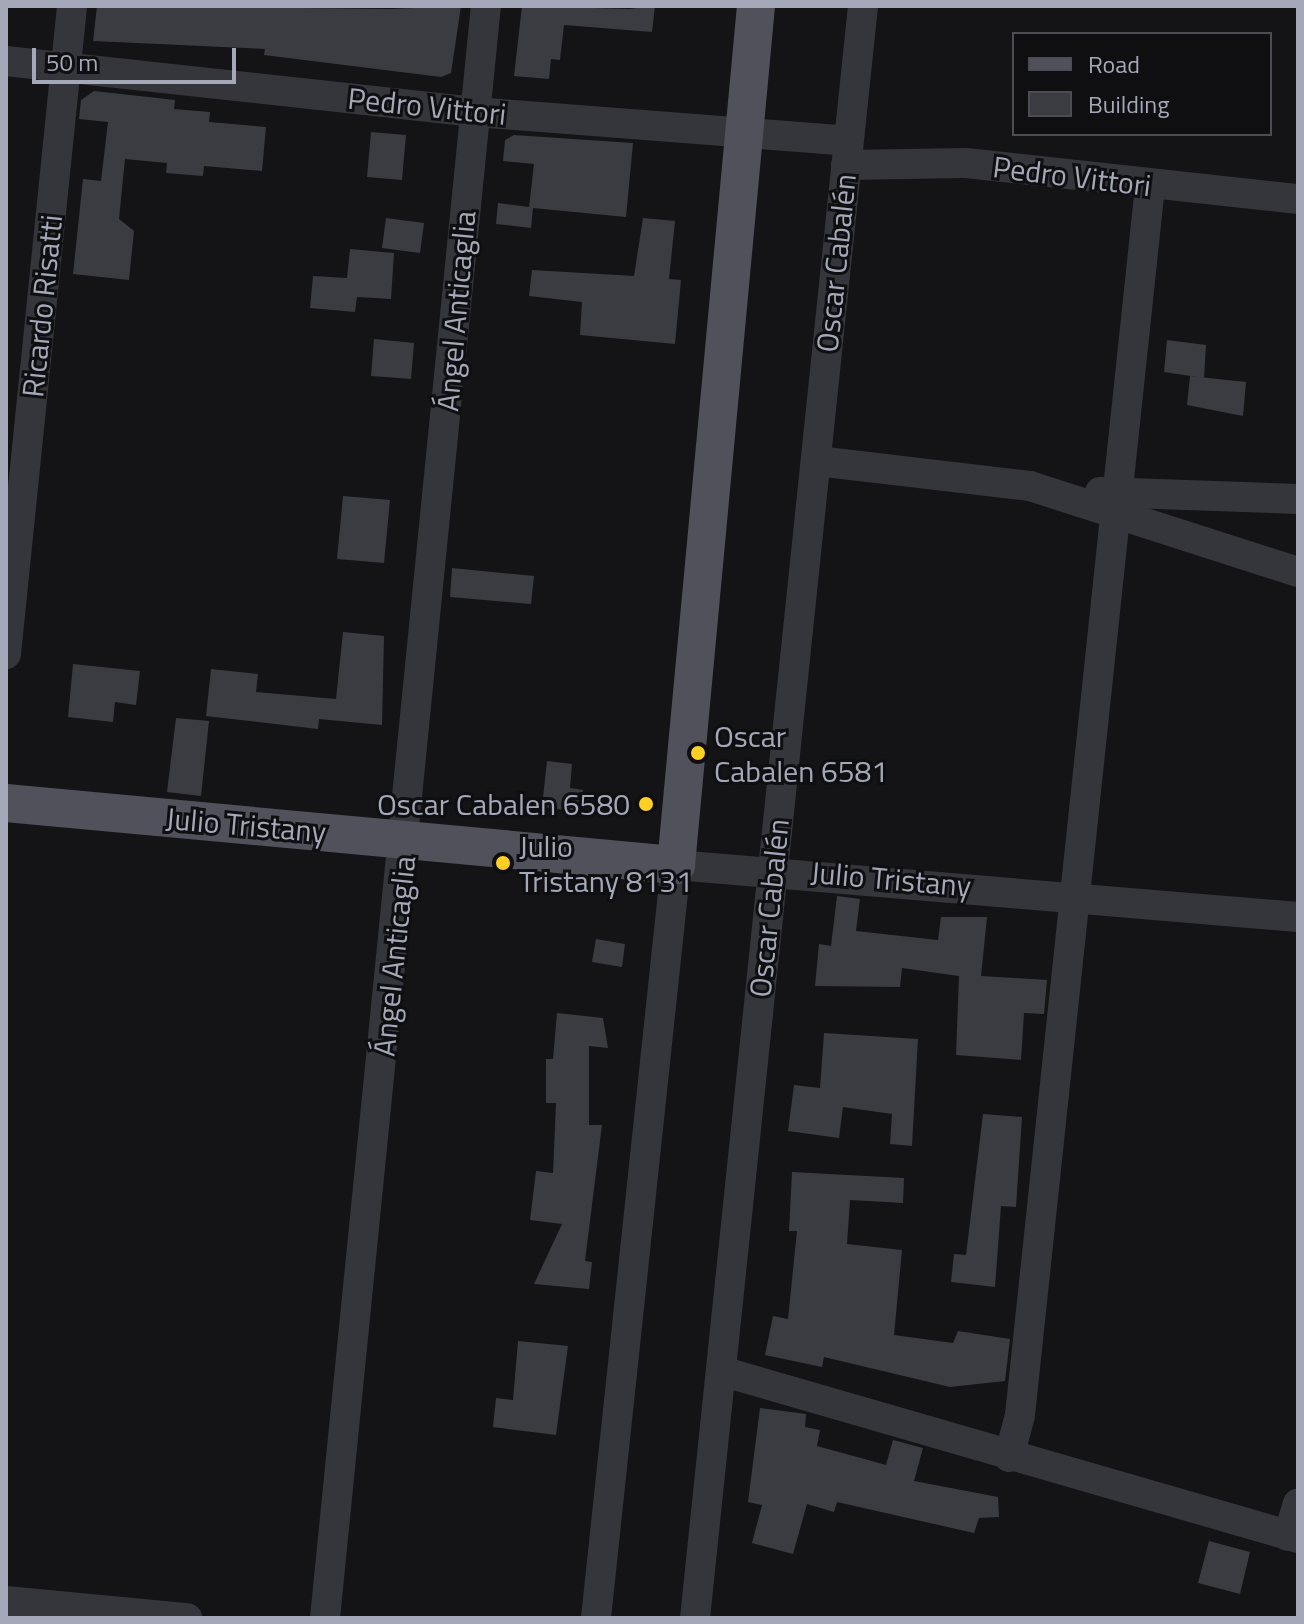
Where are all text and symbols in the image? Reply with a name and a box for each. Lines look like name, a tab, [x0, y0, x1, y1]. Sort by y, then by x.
scale bar	[36, 32, 240, 82]
legend	[1012, 32, 1272, 136]
text: 50 m	[46, 44, 98, 80]
text: Road	[1088, 46, 1140, 82]
street label: Pedro Vittori	[346, 80, 508, 132]
text: Building	[1088, 86, 1170, 122]
street label: Pedro Vittori	[991, 148, 1153, 204]
street label: Oscar Cabalén	[809, 172, 863, 354]
street label: Ángel Anticaglia	[429, 209, 483, 413]
street label: Ricardo Risatti	[15, 213, 69, 399]
place label: Oscar Cabalen 6581	[714, 718, 888, 788]
marker: Oscar Cabalen 6581	[689, 744, 707, 762]
place label: Oscar Cabalen 6580	[377, 786, 630, 822]
marker: Oscar Cabalen 6580	[637, 795, 655, 813]
street label: Julio Tristany	[164, 800, 328, 850]
street label: Oscar Cabalén	[742, 817, 796, 999]
place label: Julio Tristany 8131	[519, 828, 693, 898]
street label: Ángel Anticaglia	[366, 854, 422, 1058]
marker: Julio Tristany 8131	[494, 854, 512, 872]
street label: Julio Tristany	[809, 854, 973, 904]

